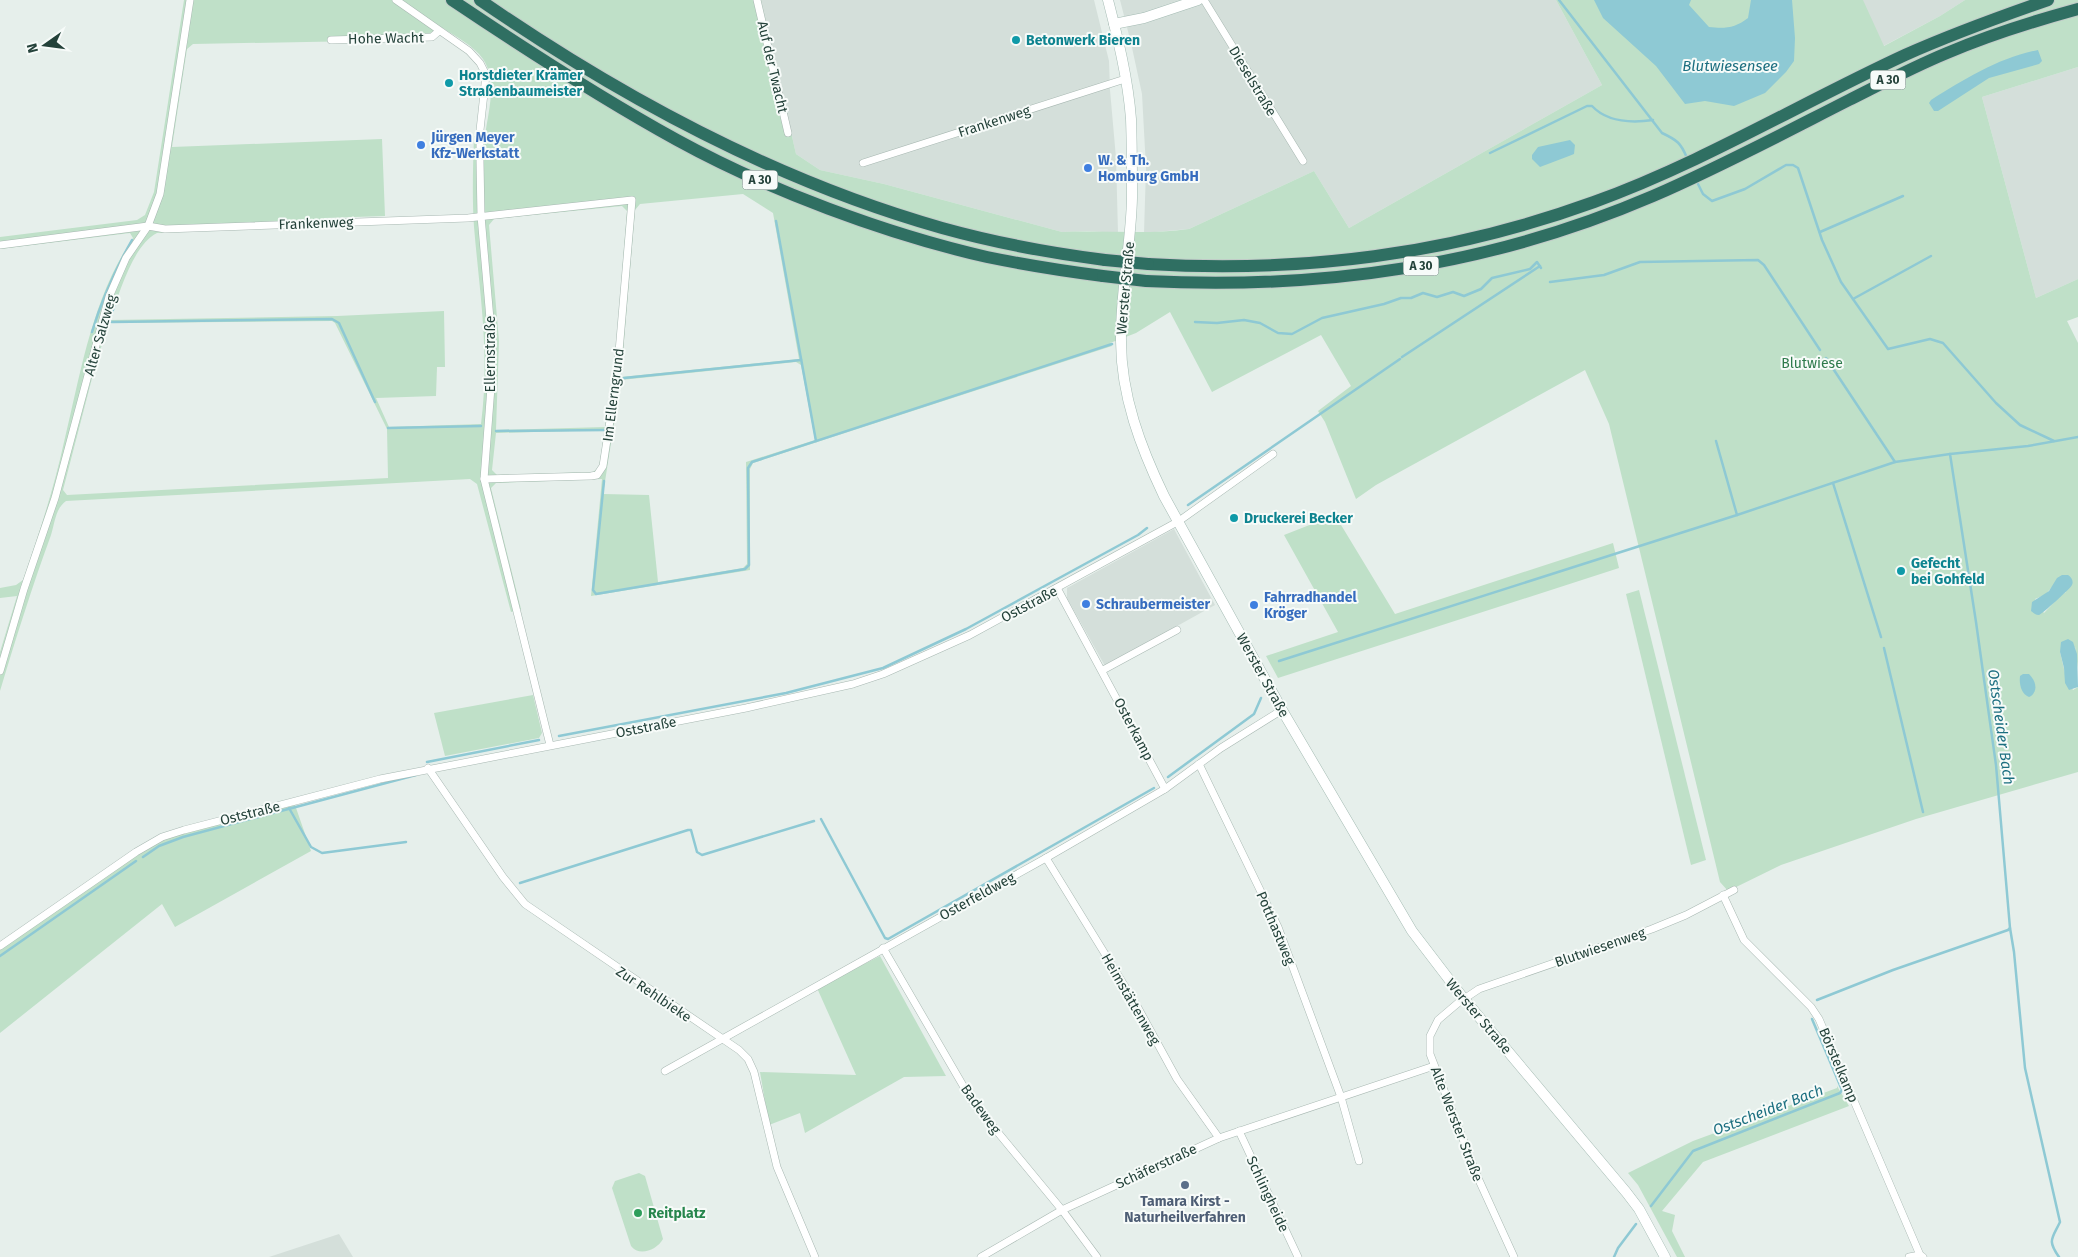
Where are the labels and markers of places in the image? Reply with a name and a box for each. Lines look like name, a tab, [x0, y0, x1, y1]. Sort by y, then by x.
place label: Betonwerk Bieren	[1026, 32, 1140, 49]
marker: Betonwerk Bieren	[1010, 34, 1022, 46]
place label: Horstdieter Krämer Straßenbaumeister	[459, 67, 583, 100]
marker: Horstdieter Krämer Straßenbaumeister	[443, 77, 455, 89]
place label: Jürgen Meyer Kfz-Werkstatt	[430, 129, 520, 162]
marker: Jürgen Meyer Kfz-Werkstatt	[415, 139, 427, 151]
place label: W. & Th. Homburg GmbH	[1098, 152, 1199, 185]
marker: W. & Th. Homburg GmbH	[1082, 162, 1094, 174]
place label: Druckerei Becker	[1244, 510, 1353, 527]
marker: Druckerei Becker	[1228, 512, 1240, 524]
place label: Gefecht bei Gohfeld	[1911, 555, 1985, 588]
marker: Gefecht bei Gohfeld	[1895, 565, 1907, 577]
place label: Fahrradhandel Kröger	[1264, 589, 1357, 622]
place label: Schraubermeister	[1096, 596, 1210, 613]
marker: Schraubermeister	[1080, 598, 1092, 610]
marker: Fahrradhandel Kröger	[1248, 599, 1260, 611]
marker: Tamara Kirst - Naturheilverfahren	[1179, 1179, 1191, 1191]
place label: Tamara Kirst - Naturheilverfahren	[1124, 1193, 1246, 1226]
place label: Reitplatz	[648, 1205, 706, 1222]
marker: Reitplatz	[632, 1207, 644, 1219]

